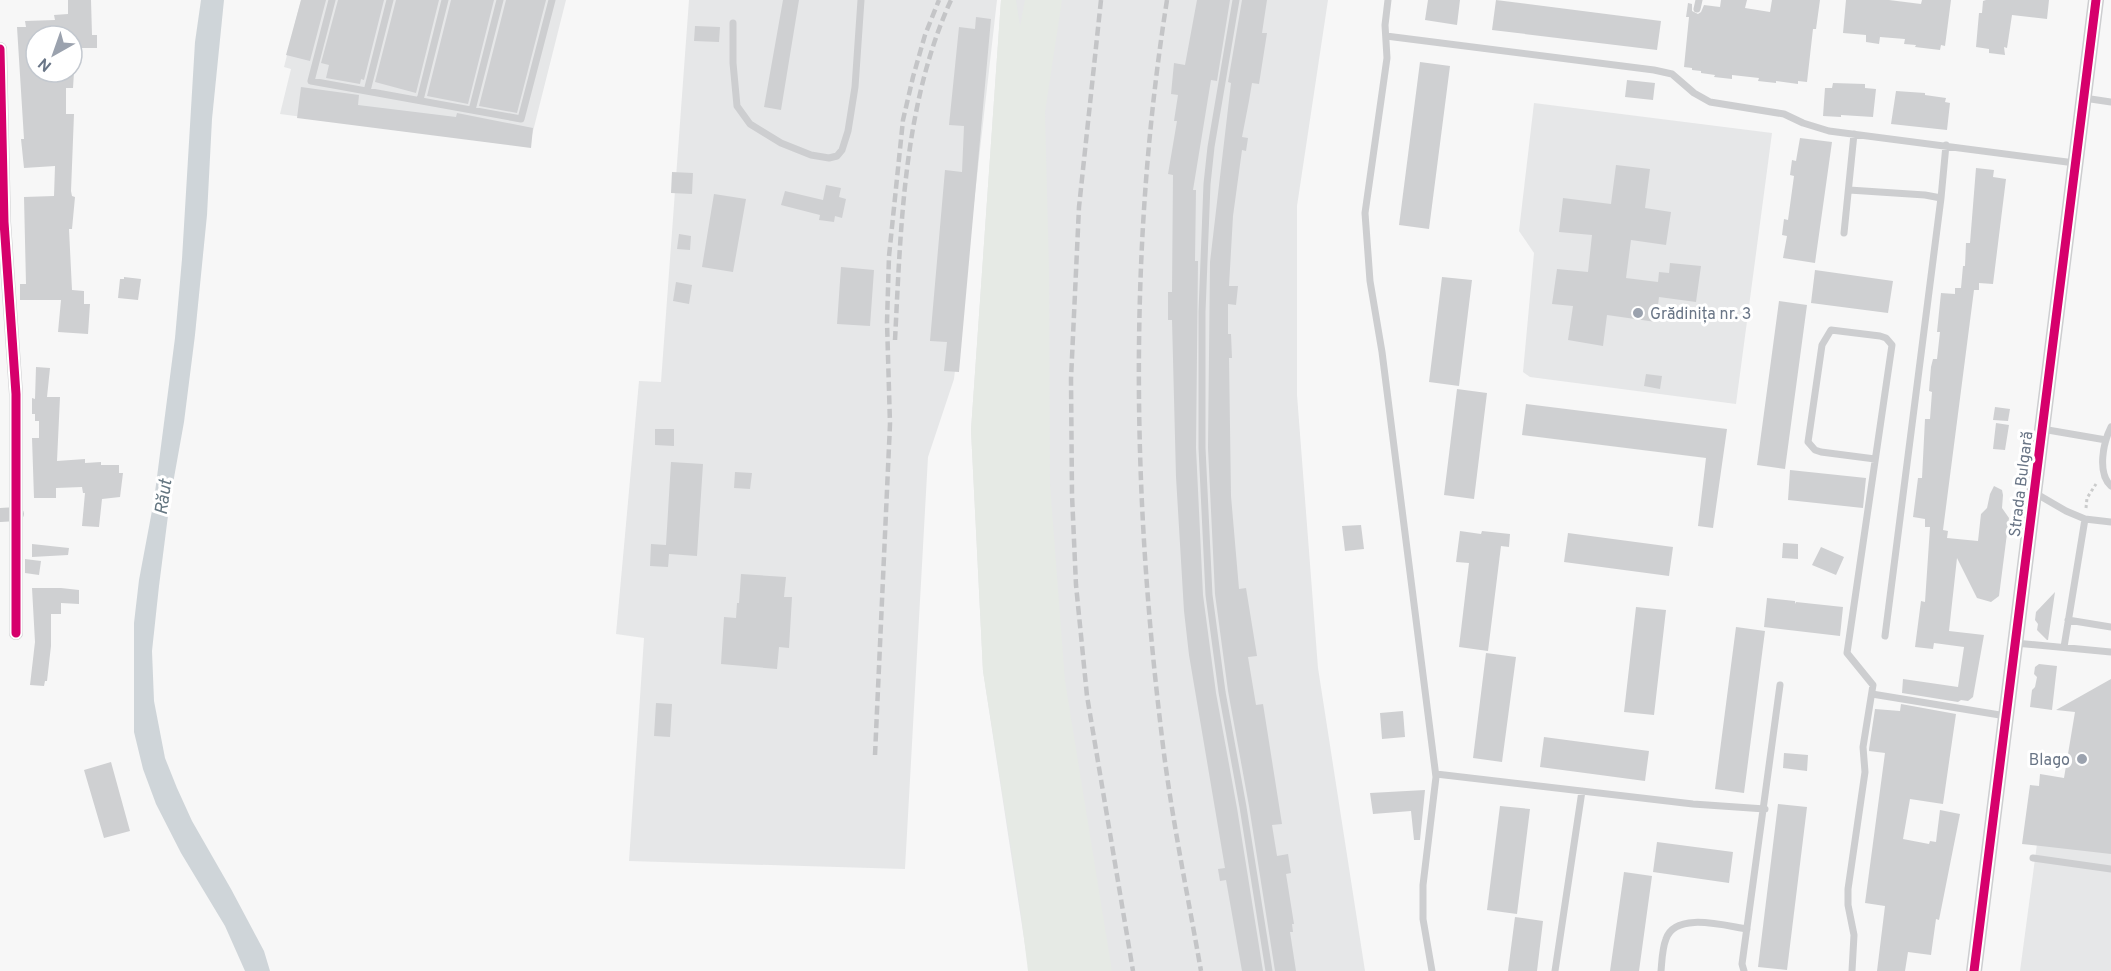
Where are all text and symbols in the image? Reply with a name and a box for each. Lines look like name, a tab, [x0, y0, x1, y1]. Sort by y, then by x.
north arrow	[24, 24, 84, 84]
text: N	[35, 53, 56, 75]
place label: Grădinița nr. 3	[1650, 305, 1751, 325]
marker: Grădinița nr. 3	[1631, 306, 1645, 320]
street label: Strada Bulgară	[2006, 430, 2038, 538]
water label: Răut	[151, 476, 179, 517]
place label: Blago	[2029, 751, 2070, 771]
marker: Blago	[2075, 752, 2089, 766]

